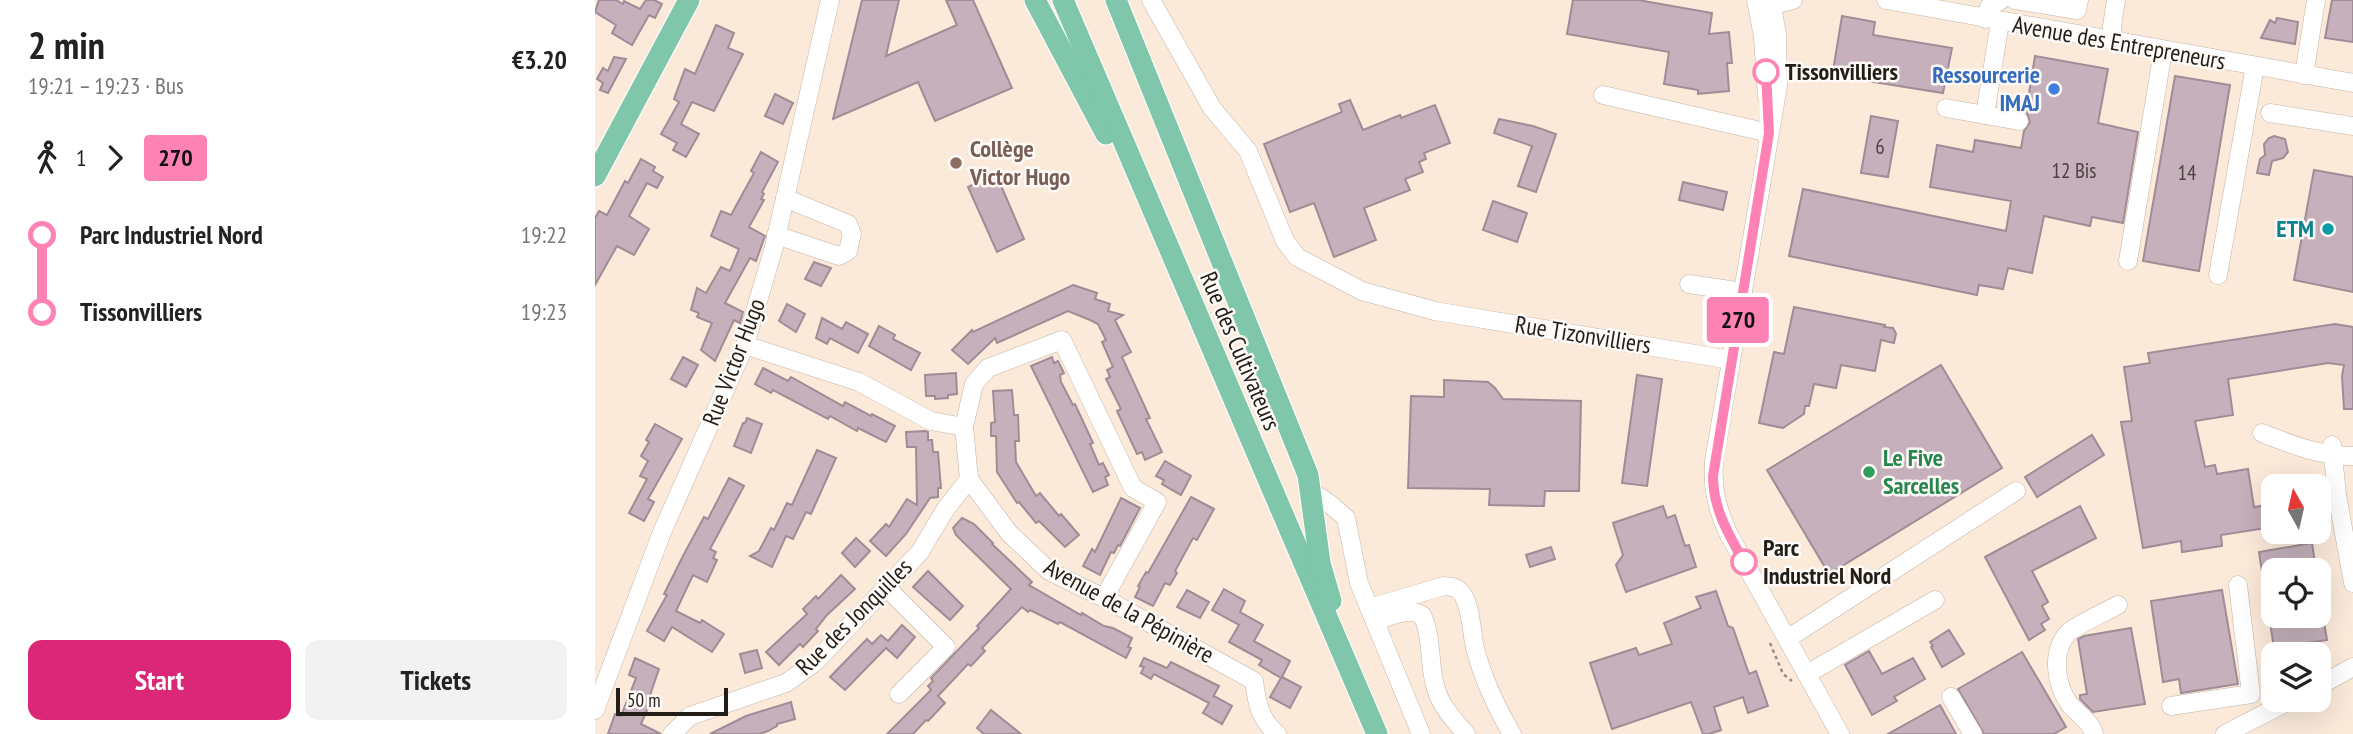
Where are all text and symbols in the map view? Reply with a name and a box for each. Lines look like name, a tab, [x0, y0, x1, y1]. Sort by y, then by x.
street label: Avenue des Entrepreneurs	[2010, 9, 2228, 76]
text: 2 min	[28, 20, 105, 69]
text: €3.20	[512, 43, 567, 76]
place label: Tissonvilliers	[1785, 56, 1898, 87]
marker: Tissonvilliers	[1753, 59, 1779, 85]
place label: Ressourcerie IMAJ	[1932, 59, 2040, 118]
text: 19:21 – 19:23 · Bus	[28, 71, 184, 100]
marker: Ressourcerie IMAJ	[2046, 81, 2062, 97]
place label: Collège Victor Hugo	[969, 133, 1071, 192]
house number: 6	[1875, 133, 1885, 160]
icon: walk	[28, 139, 66, 177]
icon: forward	[96, 139, 134, 177]
text: 270	[158, 142, 193, 173]
text: 1	[76, 143, 86, 172]
marker: Collège Victor Hugo	[948, 155, 964, 171]
house number: 12 Bis	[2052, 157, 2096, 184]
house number: 14	[2178, 159, 2197, 186]
place label: ETM	[2276, 213, 2314, 244]
text: Parc Industriel Nord	[80, 218, 263, 251]
text: 19:22	[521, 220, 567, 249]
marker: ETM	[2320, 221, 2336, 237]
street label: Rue des Cultivateurs	[1193, 267, 1288, 435]
street label: Rue Victor Hugo	[695, 294, 772, 430]
text: Tissonvilliers	[80, 295, 202, 328]
text: 19:23	[521, 297, 567, 326]
line badge: 270	[1698, 297, 1778, 343]
text: 270	[1721, 304, 1755, 335]
street label: Rue Tizonvilliers	[1513, 308, 1653, 361]
place label: Le Five Sarcelles	[1883, 442, 1959, 501]
marker: Le Five Sarcelles	[1861, 464, 1877, 480]
north arrow	[2261, 474, 2331, 544]
map controls	[2261, 474, 2331, 712]
place label: Parc Industriel Nord	[1763, 532, 1891, 591]
marker: Parc Industriel Nord	[1731, 549, 1757, 575]
street label: Avenue de la Pépinière	[1039, 551, 1220, 670]
street label: Rue des Jonquilles	[789, 552, 918, 681]
button: locate	[2261, 558, 2331, 628]
button: Start	[28, 640, 291, 720]
button: Tickets	[305, 640, 567, 720]
button: layers	[2261, 642, 2331, 712]
scale bar	[616, 685, 728, 717]
text: 50 m	[627, 688, 661, 712]

